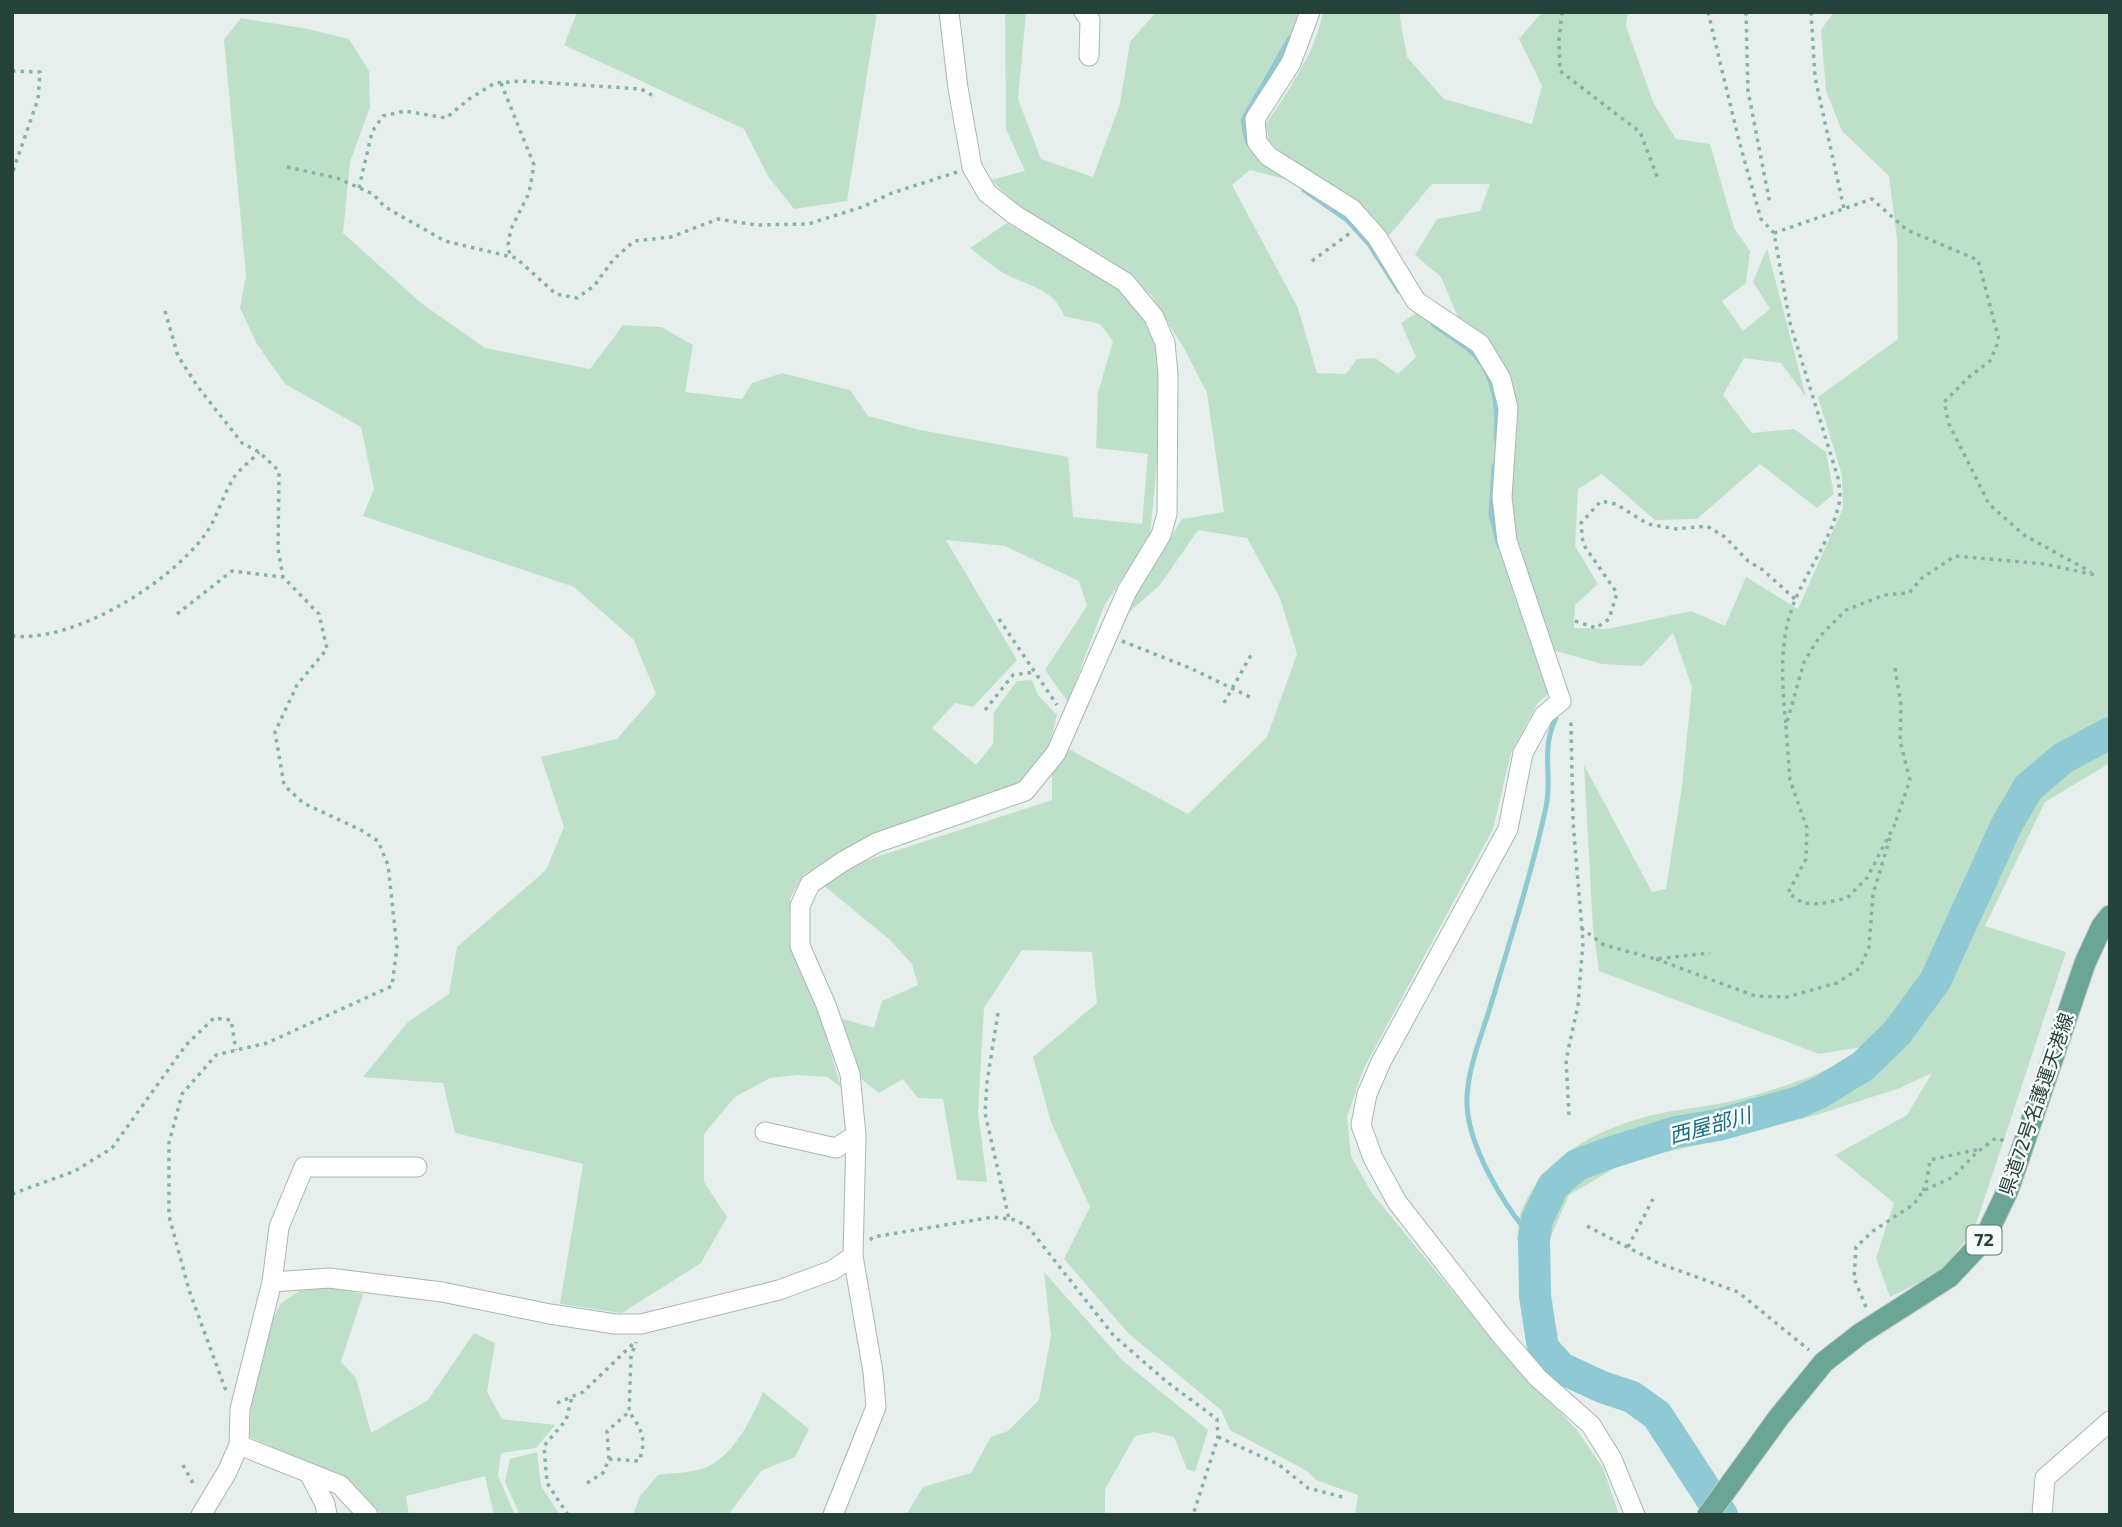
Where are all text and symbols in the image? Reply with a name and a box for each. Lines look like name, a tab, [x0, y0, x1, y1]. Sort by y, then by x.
street label: 県道72号名護運天港線	[1993, 1010, 2078, 1198]
water label: 西屋部川	[1666, 1101, 1755, 1147]
road number: 72	[1966, 1226, 2002, 1254]

